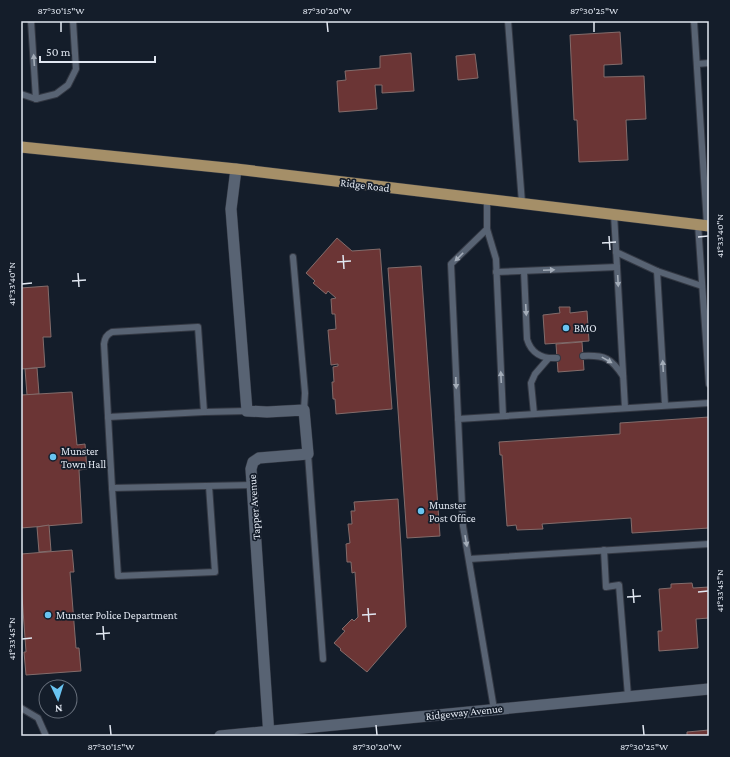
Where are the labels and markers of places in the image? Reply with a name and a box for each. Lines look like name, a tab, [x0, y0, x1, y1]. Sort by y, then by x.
place label: BMO	[574, 322, 597, 334]
marker: BMO	[561, 323, 571, 333]
place label: Munster Town Hall	[61, 445, 106, 470]
marker: Munster Town Hall	[48, 452, 58, 462]
place label: Munster Post Office	[429, 499, 476, 524]
marker: Munster Post Office	[416, 506, 426, 516]
place label: Munster Police Department	[56, 609, 178, 622]
marker: Munster Police Department	[43, 610, 53, 620]

